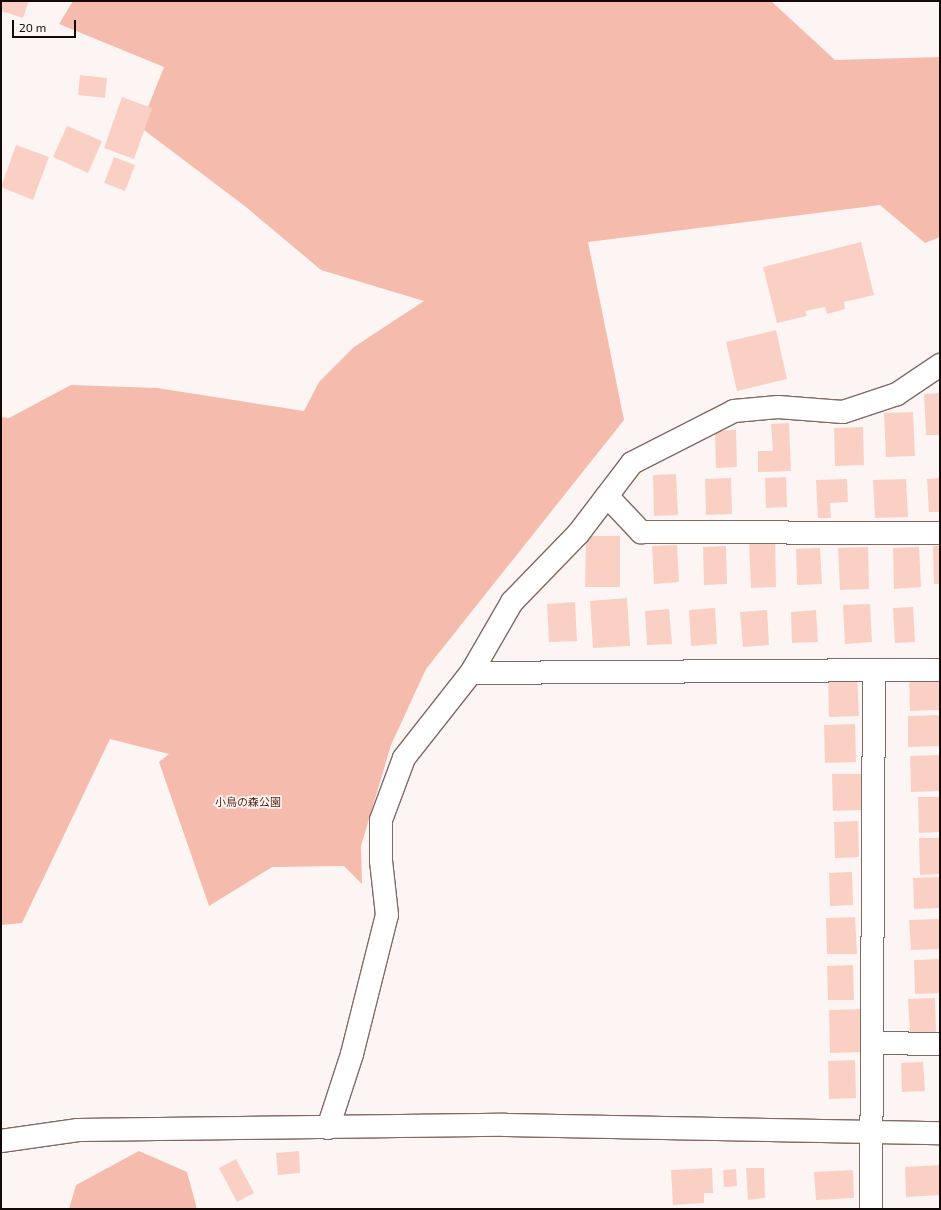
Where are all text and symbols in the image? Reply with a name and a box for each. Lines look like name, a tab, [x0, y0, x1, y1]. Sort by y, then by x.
scale bar	[14, 12, 78, 38]
text: 20 m	[19, 20, 46, 34]
park label: 小鳥の森公園	[215, 795, 281, 809]

